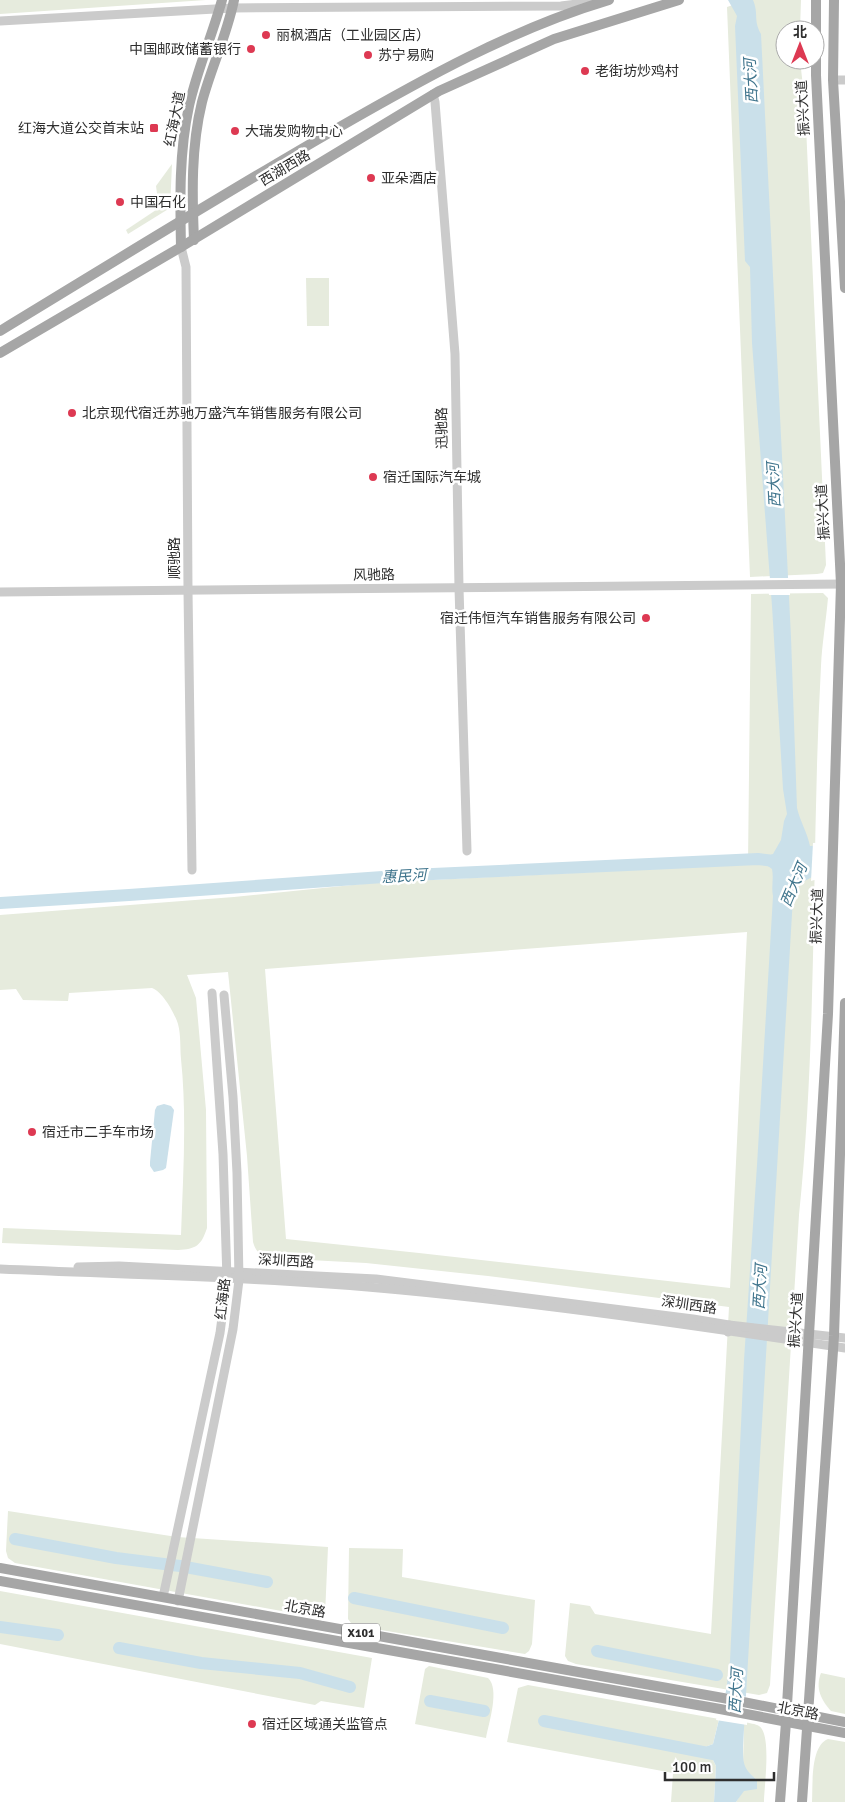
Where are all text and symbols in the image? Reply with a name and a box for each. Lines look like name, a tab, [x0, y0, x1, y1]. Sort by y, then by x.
north arrow	[775, 20, 825, 70]
text: 北	[793, 24, 807, 41]
place label: 丽枫酒店（工业园区店）	[276, 27, 430, 44]
marker: 丽枫酒店（工业园区店）	[260, 29, 272, 41]
place label: 中国邮政储蓄银行	[129, 41, 241, 58]
marker: 中国邮政储蓄银行	[245, 43, 257, 55]
place label: 苏宁易购	[378, 47, 434, 64]
marker: 苏宁易购	[362, 49, 374, 61]
water label: 西大河	[741, 55, 761, 104]
place label: 老街坊炒鸡村	[595, 63, 679, 80]
marker: 老街坊炒鸡村	[579, 65, 591, 77]
street label: 振兴大道	[793, 80, 813, 136]
street label: 红海大道	[161, 90, 189, 148]
place label: 红海大道公交首末站	[18, 120, 144, 137]
marker: 红海大道公交首末站	[148, 122, 160, 134]
place label: 大瑞发购物中心	[245, 123, 343, 140]
marker: 大瑞发购物中心	[229, 125, 241, 137]
street label: 西湖西路	[257, 146, 313, 190]
place label: 亚朵酒店	[381, 170, 437, 187]
marker: 亚朵酒店	[365, 172, 377, 184]
place label: 中国石化	[130, 194, 186, 211]
marker: 中国石化	[114, 196, 126, 208]
place label: 北京现代宿迁苏驰万盛汽车销售服务有限公司	[82, 405, 362, 422]
marker: 北京现代宿迁苏驰万盛汽车销售服务有限公司	[66, 407, 78, 419]
street label: 迅驰路	[433, 407, 451, 449]
water label: 西大河	[764, 459, 784, 508]
place label: 宿迁国际汽车城	[383, 469, 481, 486]
marker: 宿迁国际汽车城	[367, 471, 379, 483]
street label: 振兴大道	[813, 484, 833, 540]
street label: 顺驰路	[166, 537, 183, 579]
street label: 风驰路	[353, 566, 395, 584]
place label: 宿迁伟恒汽车销售服务有限公司	[440, 610, 636, 627]
marker: 宿迁伟恒汽车销售服务有限公司	[640, 612, 652, 624]
water label: 西大河	[777, 858, 812, 909]
water label: 惠民河	[381, 866, 430, 886]
street label: 振兴大道	[808, 888, 826, 944]
place label: 宿迁市二手车市场	[42, 1124, 154, 1141]
marker: 宿迁市二手车市场	[26, 1126, 38, 1138]
street label: 深圳西路	[258, 1251, 314, 1271]
water label: 西大河	[750, 1261, 770, 1310]
street label: 红海路	[212, 1277, 234, 1321]
street label: 振兴大道	[786, 1291, 806, 1349]
street label: 深圳西路	[660, 1293, 718, 1317]
street label: 北京路	[283, 1597, 327, 1621]
road number: X101	[342, 1624, 380, 1642]
water label: 西大河	[726, 1665, 746, 1714]
street label: 北京路	[776, 1699, 820, 1723]
place label: 宿迁区域通关监管点	[262, 1716, 388, 1733]
marker: 宿迁区域通关监管点	[246, 1718, 258, 1730]
scale bar	[665, 1750, 774, 1782]
text: 100 m	[672, 1758, 712, 1776]

